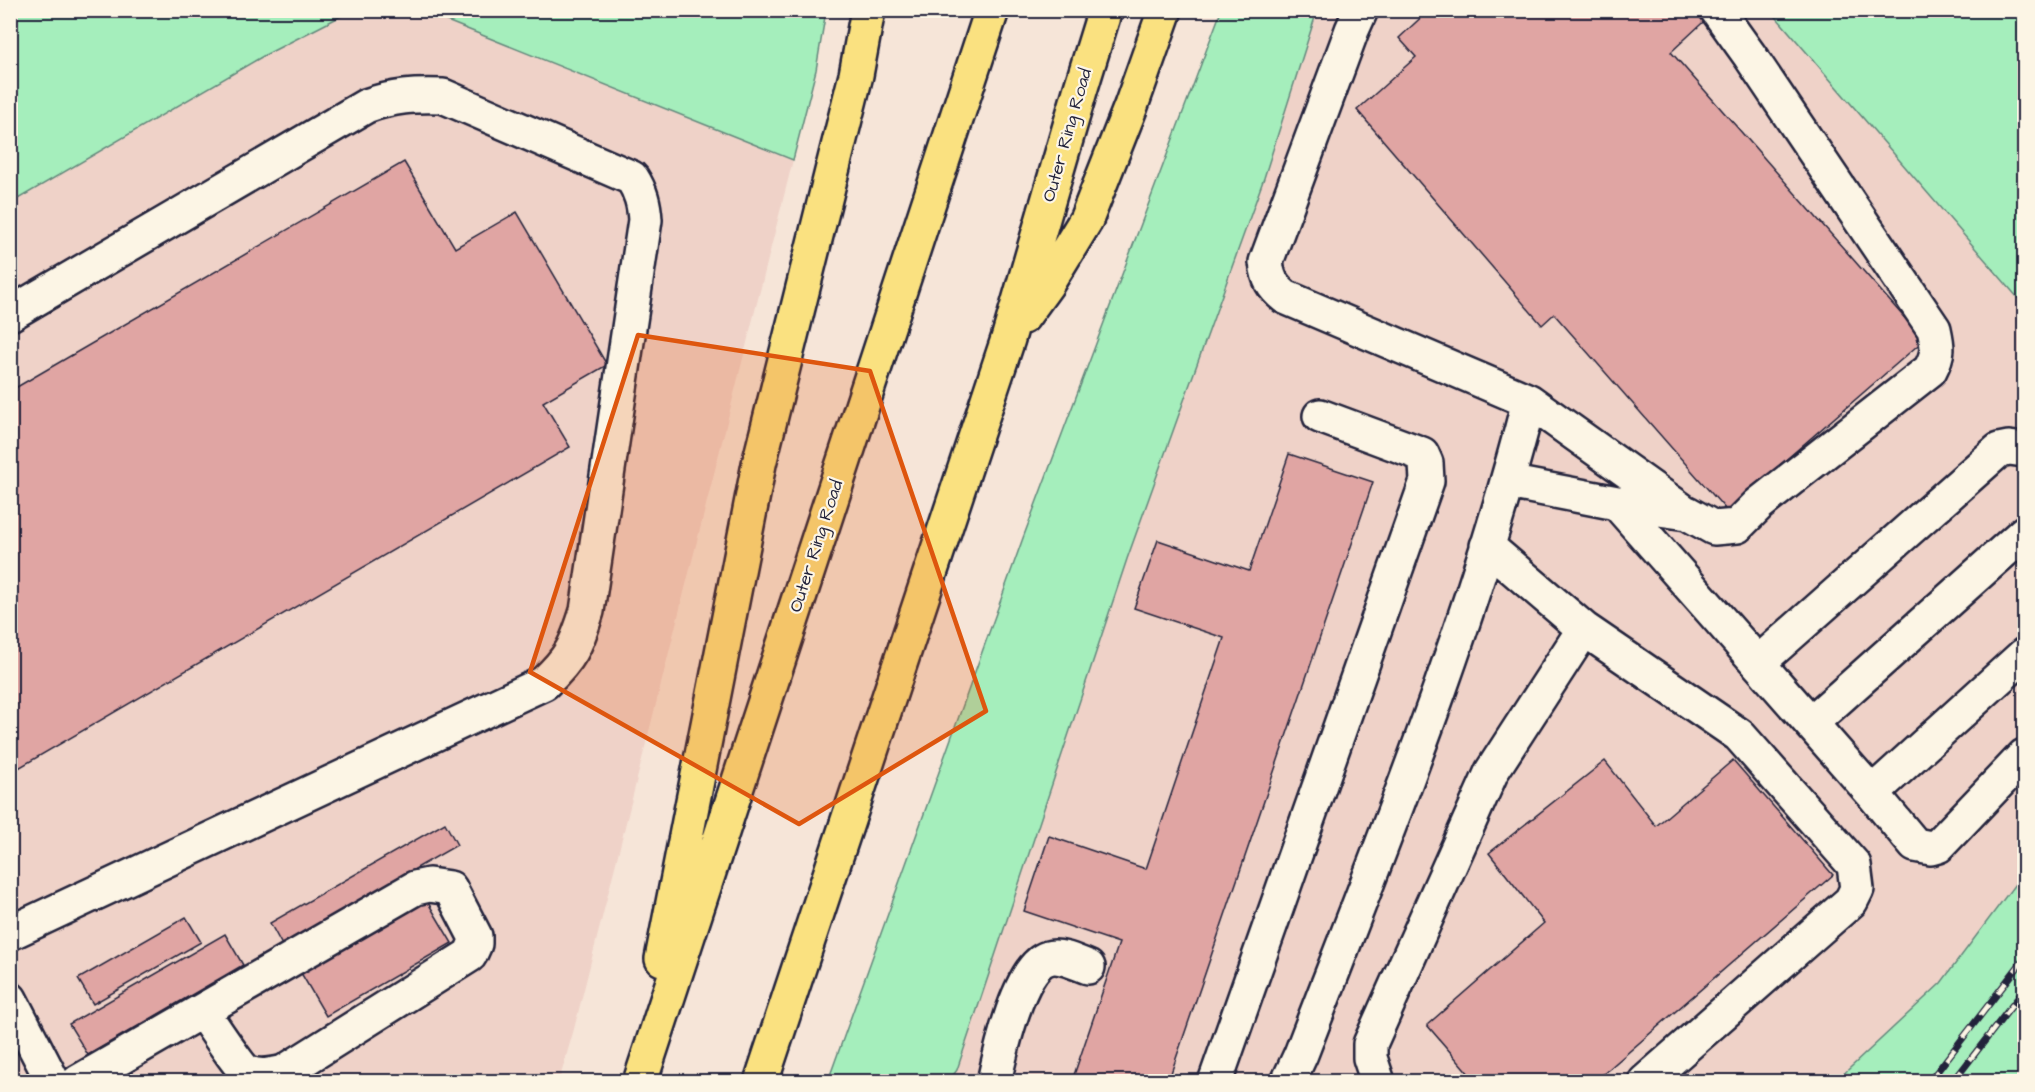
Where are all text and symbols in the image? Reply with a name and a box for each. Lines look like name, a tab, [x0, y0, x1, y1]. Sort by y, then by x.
street label: Outer Ring Road	[1036, 65, 1099, 205]
street label: Outer Ring Road	[783, 477, 850, 616]

